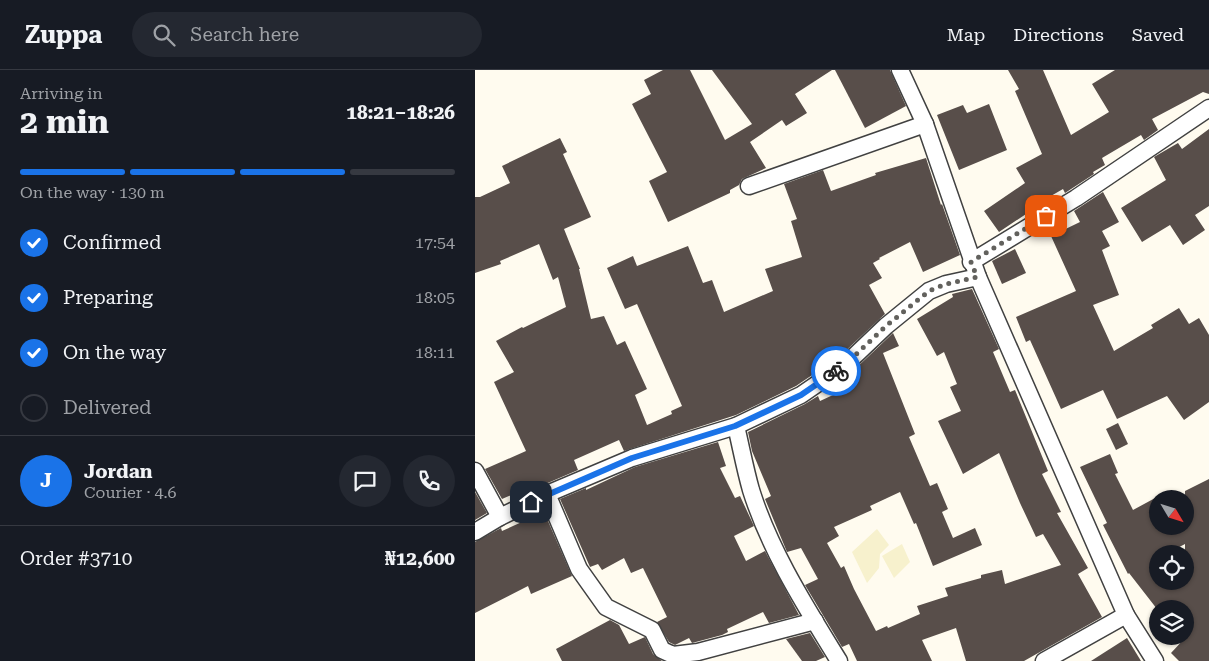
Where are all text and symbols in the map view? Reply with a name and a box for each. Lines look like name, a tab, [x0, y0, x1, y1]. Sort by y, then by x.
search box	[132, 12, 482, 57]
text: Zuppa	[25, 21, 102, 49]
icon: search	[150, 21, 178, 49]
text: Search here	[190, 23, 299, 46]
text: Map	[947, 24, 985, 45]
text: Directions	[1013, 24, 1104, 45]
text: Saved	[1132, 24, 1184, 45]
text: Arriving in	[20, 84, 103, 103]
text: 18:21–18:26	[346, 101, 455, 124]
text: 2 min	[20, 103, 109, 141]
text: On the way · 130 m	[20, 183, 165, 202]
pin	[1025, 195, 1067, 237]
icon: bag	[1032, 202, 1060, 230]
icon: check	[20, 229, 48, 257]
text: Confirmed	[63, 231, 161, 254]
text: 17:54	[415, 233, 455, 252]
icon: check	[20, 284, 48, 312]
text: Preparing	[63, 286, 153, 309]
text: 18:05	[415, 288, 455, 307]
icon: check	[20, 339, 48, 367]
text: On the way	[63, 341, 166, 364]
text: 18:11	[415, 343, 455, 362]
courier	[811, 346, 861, 396]
icon: bike	[822, 357, 850, 385]
text: Delivered	[63, 396, 151, 419]
button: chat	[339, 455, 391, 507]
button: phone	[403, 455, 455, 507]
text: Jordan	[84, 460, 153, 483]
text: J	[40, 469, 52, 492]
pin	[510, 481, 552, 523]
text: Courier · 4.6	[84, 483, 177, 502]
icon: home	[517, 488, 545, 516]
north arrow	[1149, 490, 1194, 535]
map controls	[1149, 490, 1194, 645]
button: locate	[1149, 545, 1194, 590]
text: Order #3710	[20, 547, 132, 570]
text: ₦12,600	[385, 547, 455, 570]
button: layers	[1149, 600, 1194, 645]

